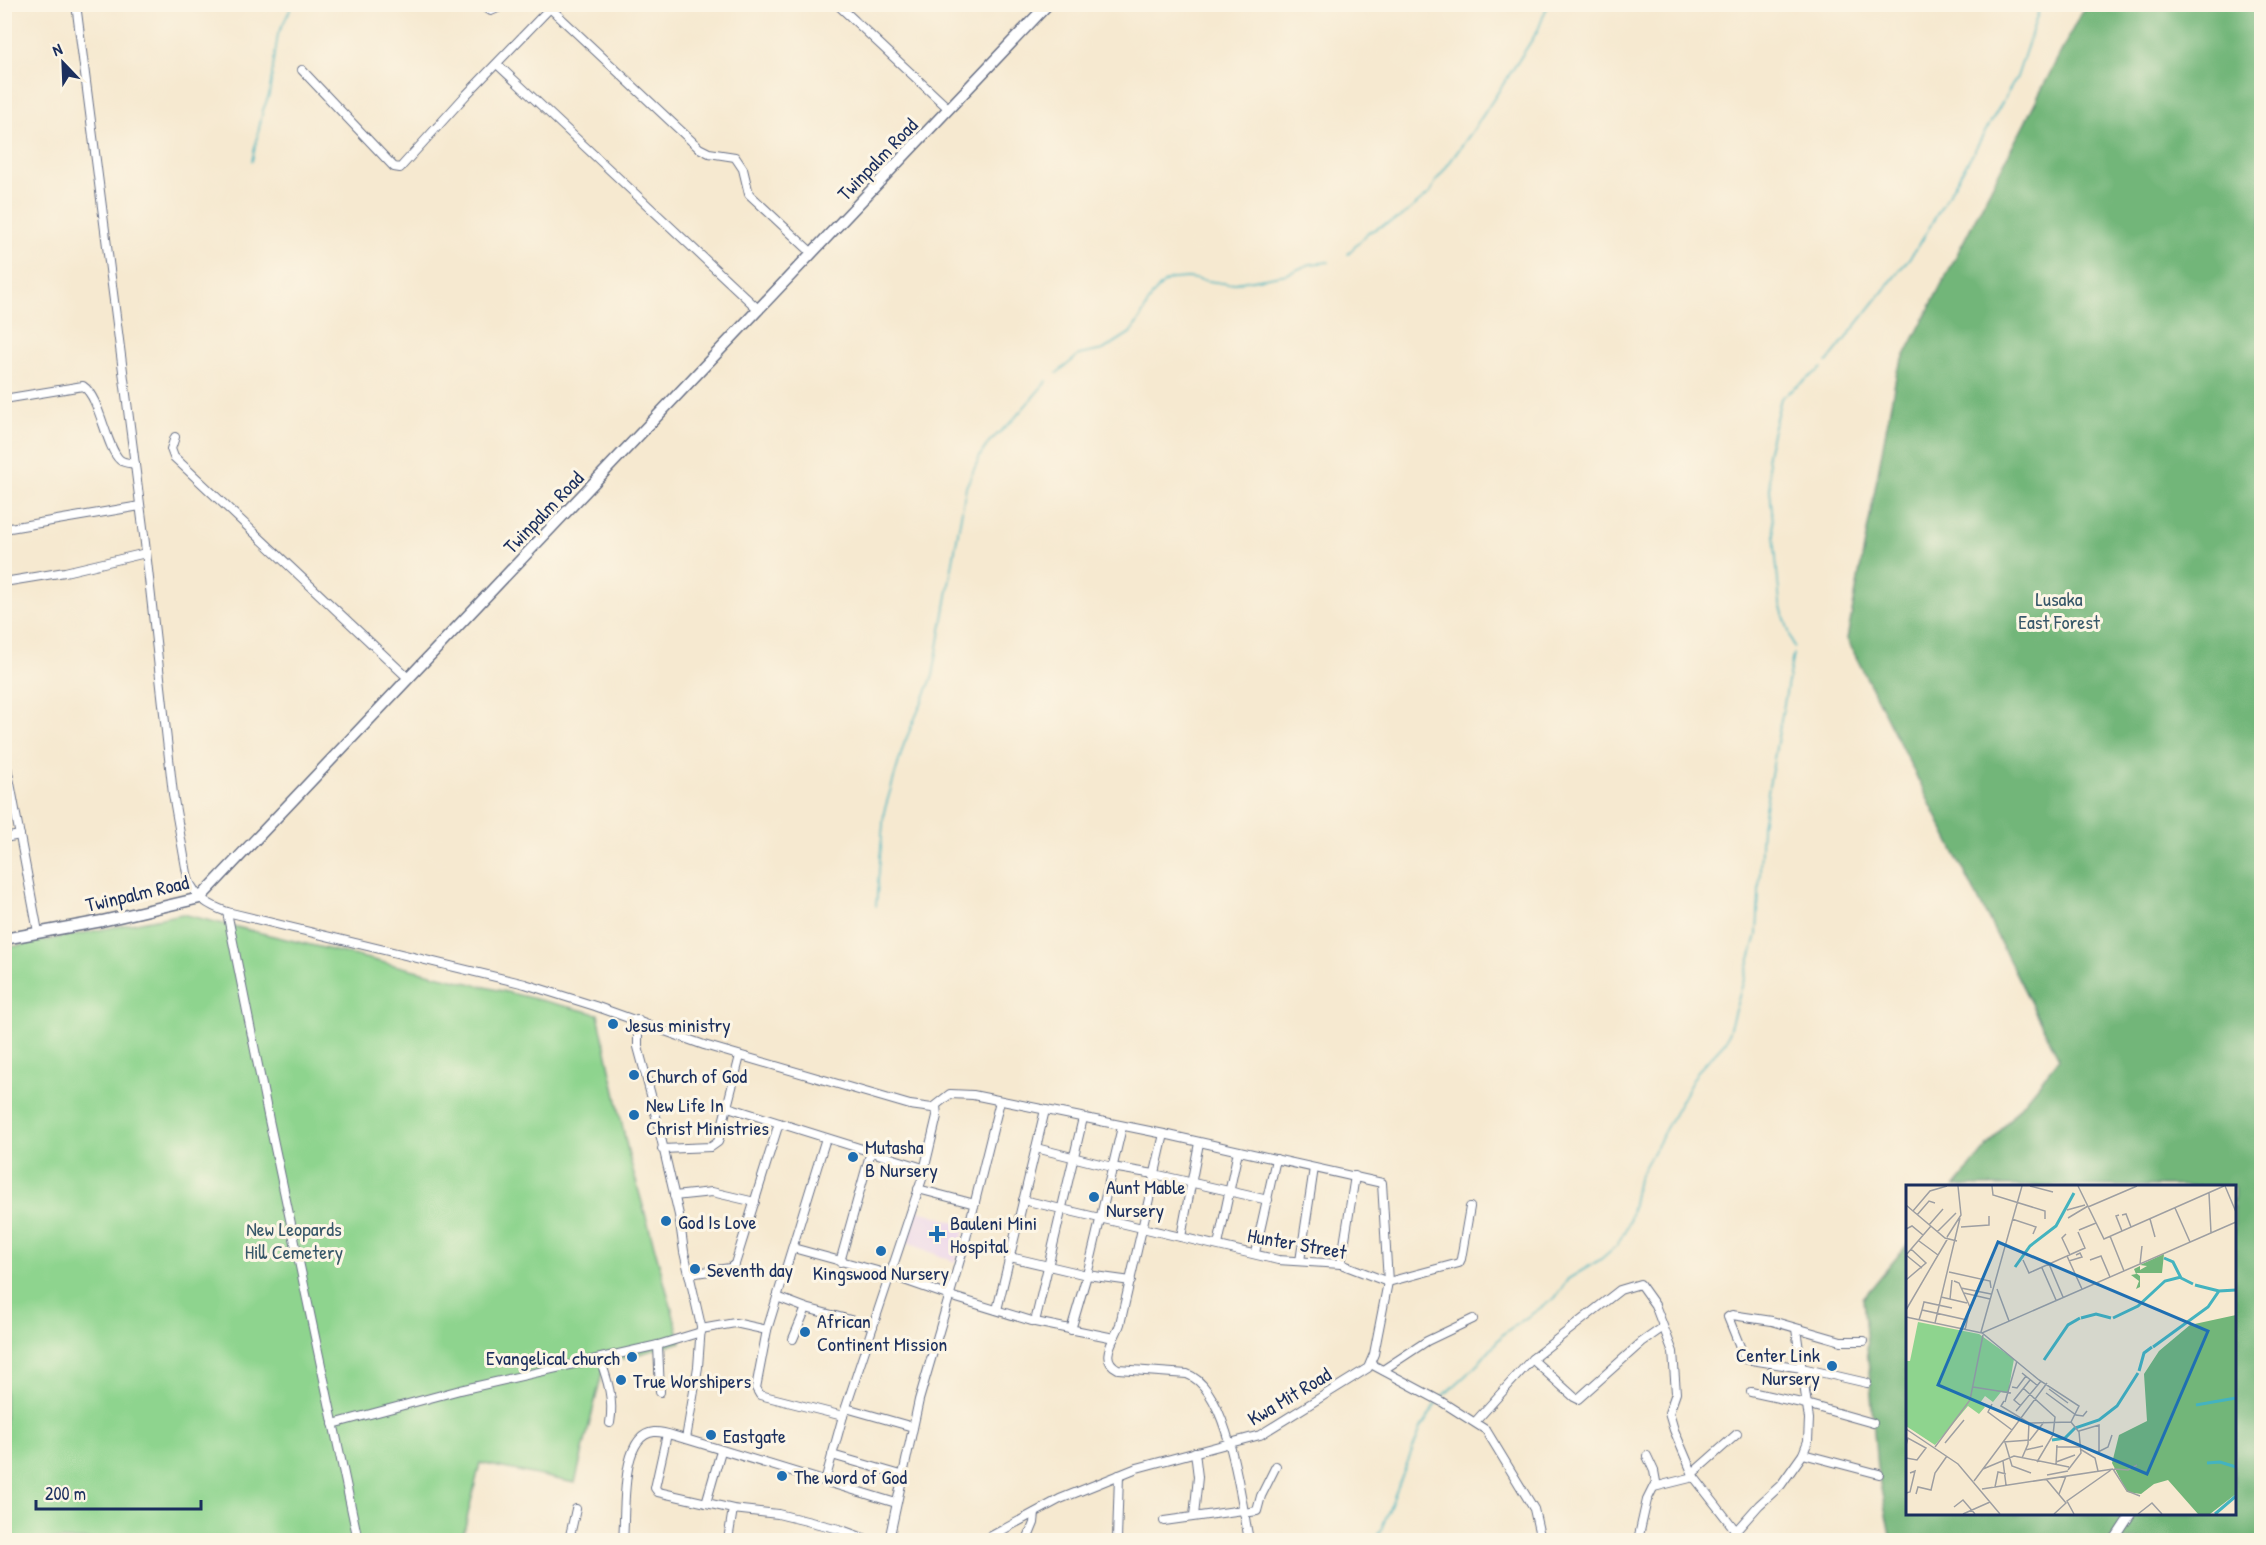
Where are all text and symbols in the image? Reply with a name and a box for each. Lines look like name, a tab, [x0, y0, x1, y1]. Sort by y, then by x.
north arrow	[33, 33, 93, 93]
text: N	[49, 37, 66, 61]
street label: Twinpalm Road	[831, 112, 923, 206]
street label: Twinpalm Road	[497, 465, 589, 559]
park label: Lusaka East Forest	[2018, 585, 2101, 635]
street label: Twinpalm Road	[83, 868, 191, 918]
place label: Jesus ministry	[625, 1011, 731, 1038]
marker: Jesus ministry	[606, 1017, 620, 1031]
place label: Church of God	[646, 1062, 747, 1089]
marker: Church of God	[627, 1068, 641, 1082]
place label: New Life In Christ Ministries	[646, 1091, 769, 1141]
marker: New Life In Christ Ministries	[627, 1108, 641, 1122]
place label: Mutasha B Nursery	[865, 1133, 938, 1183]
marker: Mutasha B Nursery	[846, 1150, 860, 1164]
place label: Aunt Mable Nursery	[1106, 1173, 1186, 1223]
inset map	[1906, 1185, 2236, 1515]
marker: Aunt Mable Nursery	[1087, 1190, 1101, 1204]
place label: God Is Love	[678, 1208, 757, 1235]
place label: Bauleni Mini Hospital	[950, 1209, 1037, 1259]
marker: God Is Love	[659, 1214, 673, 1228]
park label: New Leopards Hill Cemetery	[245, 1215, 343, 1265]
street label: Hunter Street	[1245, 1221, 1350, 1265]
marker: Bauleni Mini Hospital	[928, 1225, 946, 1243]
marker: Kingswood Nursery	[874, 1244, 888, 1258]
place label: Seventh day	[707, 1256, 793, 1283]
place label: Kingswood Nursery	[813, 1259, 949, 1286]
marker: Seventh day	[688, 1262, 702, 1276]
place label: African Continent Mission	[817, 1307, 947, 1357]
marker: African Continent Mission	[798, 1325, 812, 1339]
place label: Center Link Nursery	[1736, 1341, 1820, 1391]
place label: Evangelical church	[486, 1344, 620, 1371]
marker: Evangelical church	[625, 1350, 639, 1364]
marker: Center Link Nursery	[1825, 1359, 1839, 1373]
street label: Kwa Mit Road	[1242, 1360, 1336, 1431]
place label: True Worshipers	[633, 1367, 751, 1394]
marker: True Worshipers	[614, 1373, 628, 1387]
place label: Eastgate	[723, 1422, 786, 1449]
marker: Eastgate	[704, 1428, 718, 1442]
place label: The word of God	[794, 1463, 907, 1490]
marker: The word of God	[775, 1469, 789, 1483]
scale bar	[36, 1473, 201, 1511]
text: 200 m	[45, 1481, 86, 1506]

